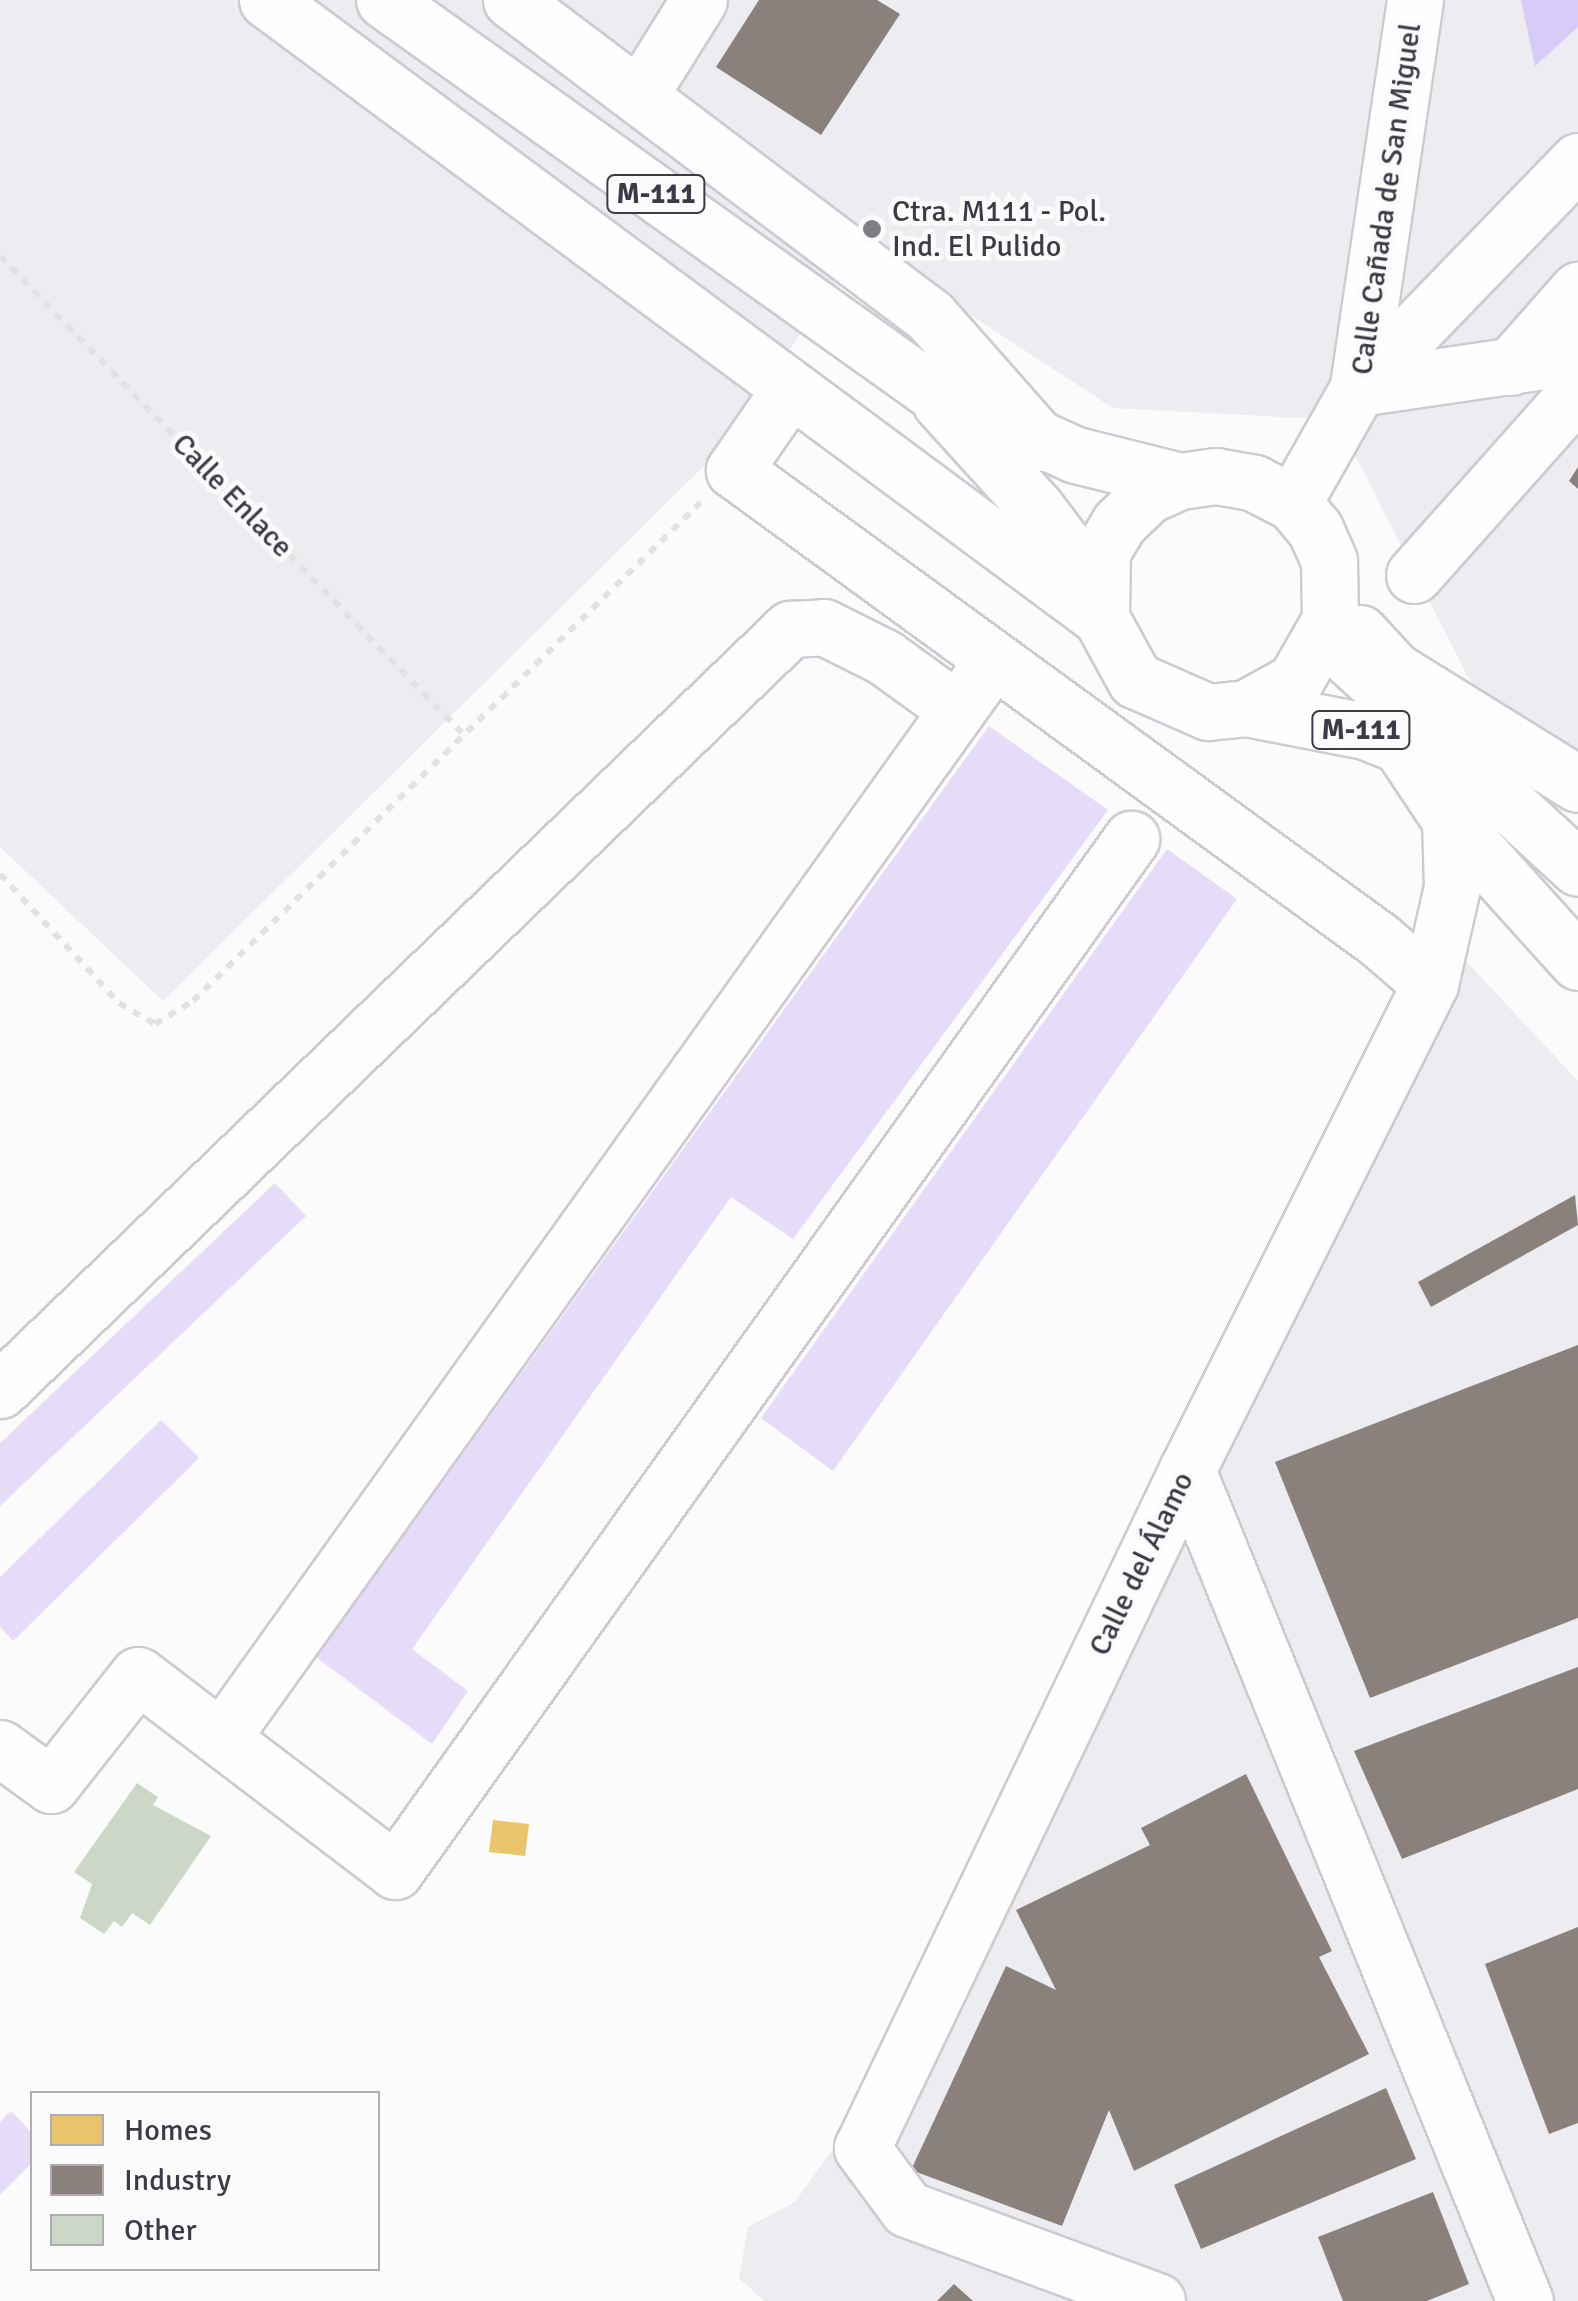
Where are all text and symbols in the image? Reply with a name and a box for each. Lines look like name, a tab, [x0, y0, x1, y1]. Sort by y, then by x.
street label: Calle Cañada de San Miguel	[1344, 21, 1430, 377]
road number: M-111	[606, 171, 706, 217]
place label: Ctra. M111 - Pol. Ind. El Pulido	[892, 194, 1106, 264]
marker: Ctra. M111 - Pol. Ind. El Pulido	[861, 218, 883, 240]
street label: Calle Enlace	[164, 427, 300, 565]
road number: M-111	[1311, 707, 1411, 753]
street label: Calle del Álamo	[1082, 1466, 1202, 1662]
legend	[30, 2091, 380, 2271]
text: Homes	[124, 2112, 212, 2149]
text: Industry	[124, 2162, 231, 2199]
text: Other	[124, 2212, 197, 2249]

